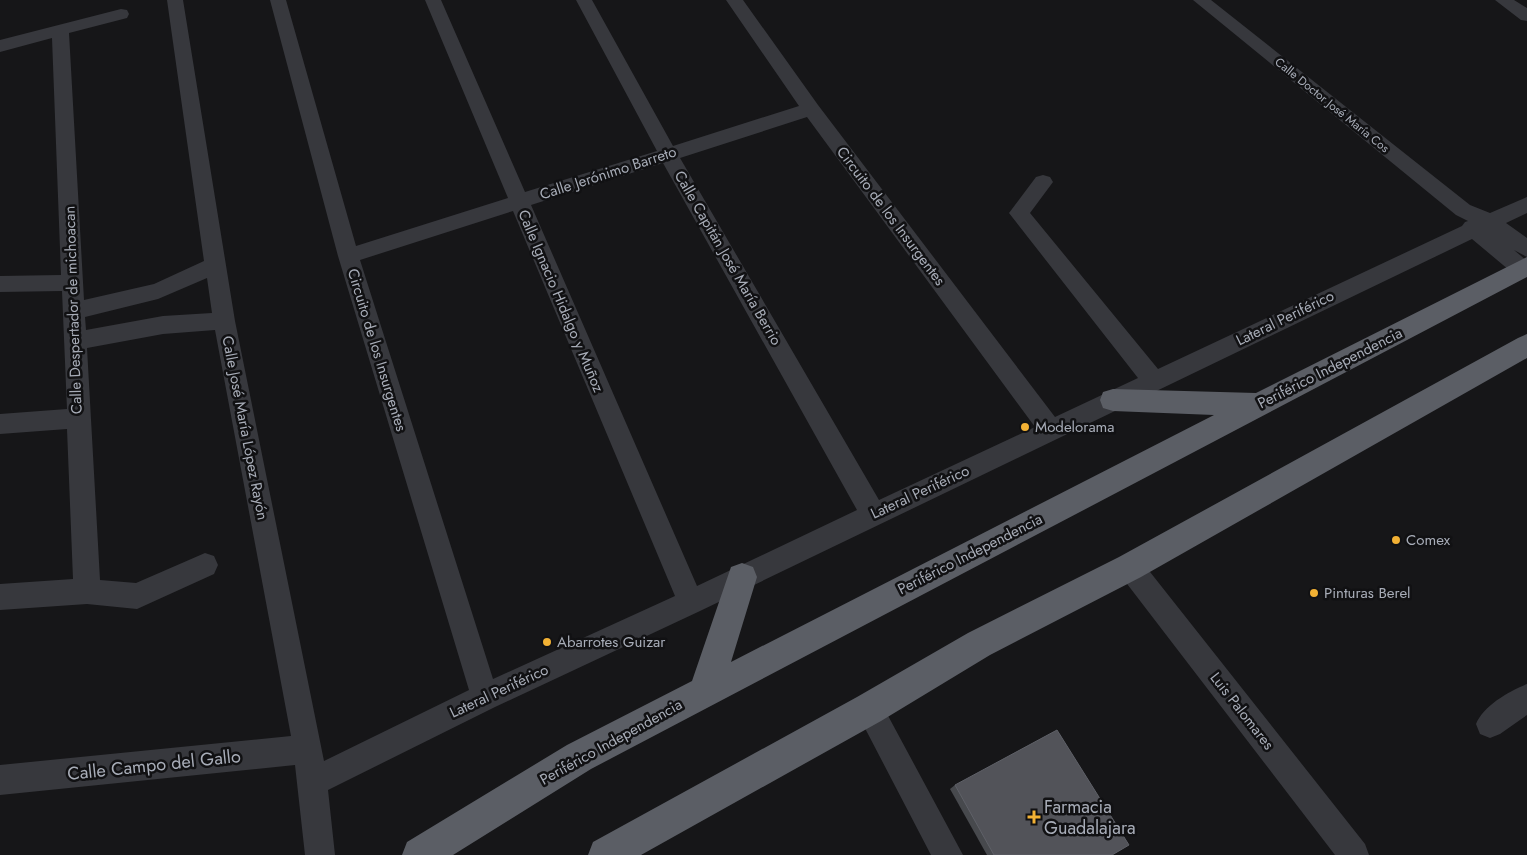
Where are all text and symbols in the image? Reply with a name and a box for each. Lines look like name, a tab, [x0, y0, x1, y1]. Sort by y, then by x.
street label: Calle Doctor José María Cos	[1271, 53, 1393, 157]
street label: Calle Jerónimo Barreto	[537, 141, 679, 205]
street label: Circuito de los Insurgentes	[831, 142, 951, 290]
street label: Calle Capitán José María Berrio	[669, 167, 787, 349]
street label: Calle Despertador de michoacan	[58, 206, 88, 414]
street label: Calle Ignacio Hidalgo y Muñoz	[512, 206, 610, 396]
street label: Circuito de los Insurgentes	[342, 266, 412, 434]
street label: Lateral Periférico	[1232, 285, 1338, 351]
street label: Periférico Independencia	[1254, 322, 1406, 414]
street label: Calle José María López Rayón	[216, 334, 274, 522]
place label: Modelorama	[1035, 416, 1115, 438]
marker: Modelorama	[1019, 421, 1031, 433]
street label: Lateral Periférico	[867, 460, 973, 524]
street label: Periférico Independencia	[894, 508, 1046, 600]
place label: Comex	[1406, 529, 1451, 551]
marker: Comex	[1390, 534, 1402, 546]
place label: Pinturas Berel	[1324, 582, 1411, 604]
marker: Pinturas Berel	[1308, 587, 1320, 599]
place label: Abarrotes Guizar	[557, 631, 666, 653]
marker: Abarrotes Guizar	[541, 636, 553, 648]
street label: Lateral Periférico	[446, 659, 552, 723]
street label: Luis Palomares	[1205, 668, 1279, 754]
street label: Periférico Independencia	[536, 694, 686, 790]
street label: Calle Campo del Gallo	[66, 743, 242, 787]
place label: Farmacia Guadalajara	[1044, 794, 1136, 841]
marker: Farmacia Guadalajara	[1028, 811, 1040, 823]

